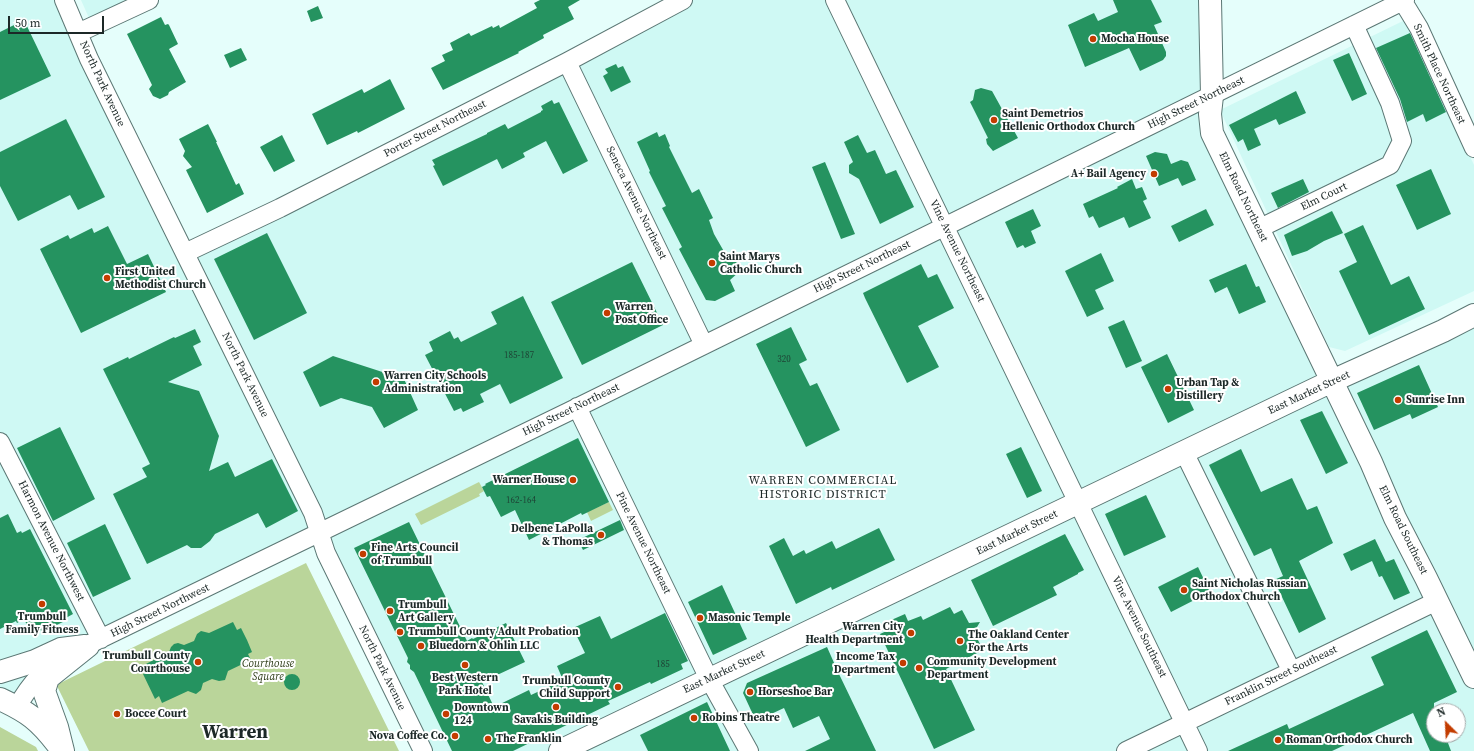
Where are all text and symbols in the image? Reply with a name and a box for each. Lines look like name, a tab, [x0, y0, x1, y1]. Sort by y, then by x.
scale bar	[10, 8, 106, 34]
text: 50 m	[15, 15, 41, 31]
street label: Smith Place Northeast	[1410, 22, 1468, 126]
place label: Mocha House	[1101, 32, 1169, 46]
marker: Mocha House	[1088, 34, 1098, 44]
street label: North Park Avenue	[76, 39, 128, 129]
street label: High Street Northeast	[1145, 74, 1247, 132]
street label: Porter Street Northeast	[382, 97, 488, 161]
place label: Saint Demetrios Hellenic Orthodox Church	[1002, 107, 1135, 133]
marker: Saint Demetrios Hellenic Orthodox Church	[989, 115, 999, 125]
street label: Seneca Avenue Northeast	[603, 144, 669, 262]
street label: Elm Road Northeast	[1216, 150, 1270, 244]
place label: A+ Bail Agency	[1071, 167, 1146, 181]
marker: A+ Bail Agency	[1149, 169, 1159, 179]
street label: Elm Court	[1299, 180, 1349, 214]
street label: Vine Avenue Northeast	[926, 198, 988, 304]
street label: High Street Northeast	[811, 238, 913, 296]
place label: Saint Marys Catholic Church	[720, 250, 802, 276]
marker: Saint Marys Catholic Church	[707, 258, 717, 268]
place label: First United Methodist Church	[115, 265, 206, 291]
marker: First United Methodist Church	[102, 273, 112, 283]
place label: Warren Post Office	[615, 300, 668, 326]
marker: Warren Post Office	[602, 308, 612, 318]
street label: North Park Avenue	[219, 330, 271, 420]
house number: 185-187	[504, 351, 534, 361]
house number: 320	[777, 355, 791, 365]
street label: East Market Street	[1266, 368, 1352, 418]
place label: Warren City Schools Administration	[384, 369, 486, 395]
place label: Urban Tap & Distillery	[1176, 376, 1239, 402]
marker: Warren City Schools Administration	[371, 377, 381, 387]
street label: High Street Northeast	[520, 381, 622, 439]
marker: Urban Tap & Distillery	[1163, 384, 1173, 394]
place label: Sunrise Inn	[1406, 393, 1465, 407]
marker: Sunrise Inn	[1393, 395, 1403, 405]
place label: Warner House	[492, 473, 565, 487]
district label: WARREN COMMERCIAL HISTORIC DISTRICT	[749, 474, 897, 502]
marker: Warner House	[568, 475, 578, 485]
street label: Harmon Avenue Northwest	[15, 479, 87, 603]
street label: Elm Road Southeast	[1376, 483, 1430, 577]
street label: Pine Avenue Northeast	[613, 490, 673, 596]
house number: 162-164	[506, 496, 536, 506]
street label: East Market Street	[974, 508, 1060, 558]
place label: Delbene LaPolla & Thomas	[511, 522, 593, 548]
marker: Delbene LaPolla & Thomas	[596, 530, 606, 540]
place label: Fine Arts Council of Trumbull	[371, 541, 459, 567]
marker: Fine Arts Council of Trumbull	[358, 549, 368, 559]
street label: Vine Avenue Southeast	[1109, 574, 1169, 680]
place label: Saint Nicholas Russian Orthodox Church	[1192, 577, 1306, 603]
street label: High Street Northwest	[108, 581, 212, 641]
marker: Saint Nicholas Russian Orthodox Church	[1179, 585, 1189, 595]
place label: Trumbull Art Gallery	[398, 598, 454, 624]
marker: Trumbull Family Fitness	[37, 599, 47, 609]
marker: Trumbull Art Gallery	[385, 606, 395, 616]
place label: Trumbull Family Fitness	[6, 610, 78, 636]
place label: Masonic Temple	[708, 611, 791, 625]
marker: Masonic Temple	[695, 613, 705, 623]
place label: Warren City Health Department	[805, 620, 903, 646]
street label: North Park Avenue	[356, 623, 408, 713]
place label: Trumbull County Adult Probation	[408, 625, 579, 639]
marker: Trumbull County Adult Probation	[395, 627, 405, 637]
marker: Warren City Health Department	[906, 628, 916, 638]
place label: The Oakland Center For the Arts	[968, 628, 1069, 654]
marker: The Oakland Center For the Arts	[955, 636, 965, 646]
place label: Bluedorn & Ohlin LLC	[429, 639, 539, 653]
marker: Bluedorn & Ohlin LLC	[416, 641, 426, 651]
street label: Franklin Street Southeast	[1223, 643, 1339, 709]
street label: East Market Street	[681, 647, 767, 697]
place label: Trumbull County Courthouse	[103, 649, 190, 675]
place label: Income Tax Department	[834, 650, 895, 676]
place label: Community Development Department	[927, 655, 1056, 681]
marker: Trumbull County Courthouse	[193, 657, 203, 667]
park label: Courthouse Square	[242, 657, 294, 683]
marker: Income Tax Department	[898, 658, 908, 668]
marker: Best Western Park Hotel	[460, 660, 470, 670]
house number: 185	[656, 660, 670, 670]
marker: Community Development Department	[914, 663, 924, 673]
place label: Best Western Park Hotel	[432, 671, 498, 697]
place label: Trumbull County Child Support	[523, 674, 610, 700]
marker: Trumbull County Child Support	[613, 682, 623, 692]
place label: Horseshoe Bar	[758, 685, 832, 699]
marker: Horseshoe Bar	[745, 687, 755, 697]
place label: Downtown 124	[454, 701, 509, 727]
marker: Savakis Building	[551, 702, 561, 712]
north arrow	[1426, 703, 1466, 743]
text: N	[1435, 704, 1448, 721]
place label: Bocce Court	[125, 707, 187, 721]
marker: Bocce Court	[112, 709, 122, 719]
marker: Downtown 124	[441, 709, 451, 719]
place label: Robins Theatre	[702, 711, 780, 725]
place label: Savakis Building	[514, 713, 598, 727]
marker: Robins Theatre	[689, 713, 699, 723]
district label: Warren	[202, 722, 268, 744]
place label: Nova Coffee Co.	[369, 729, 447, 743]
marker: Nova Coffee Co.	[450, 731, 460, 741]
place label: The Franklin	[496, 732, 562, 746]
place label: Roman Orthodox Church	[1286, 733, 1413, 747]
marker: The Franklin	[483, 734, 493, 744]
marker: Roman Orthodox Church	[1273, 735, 1283, 745]

